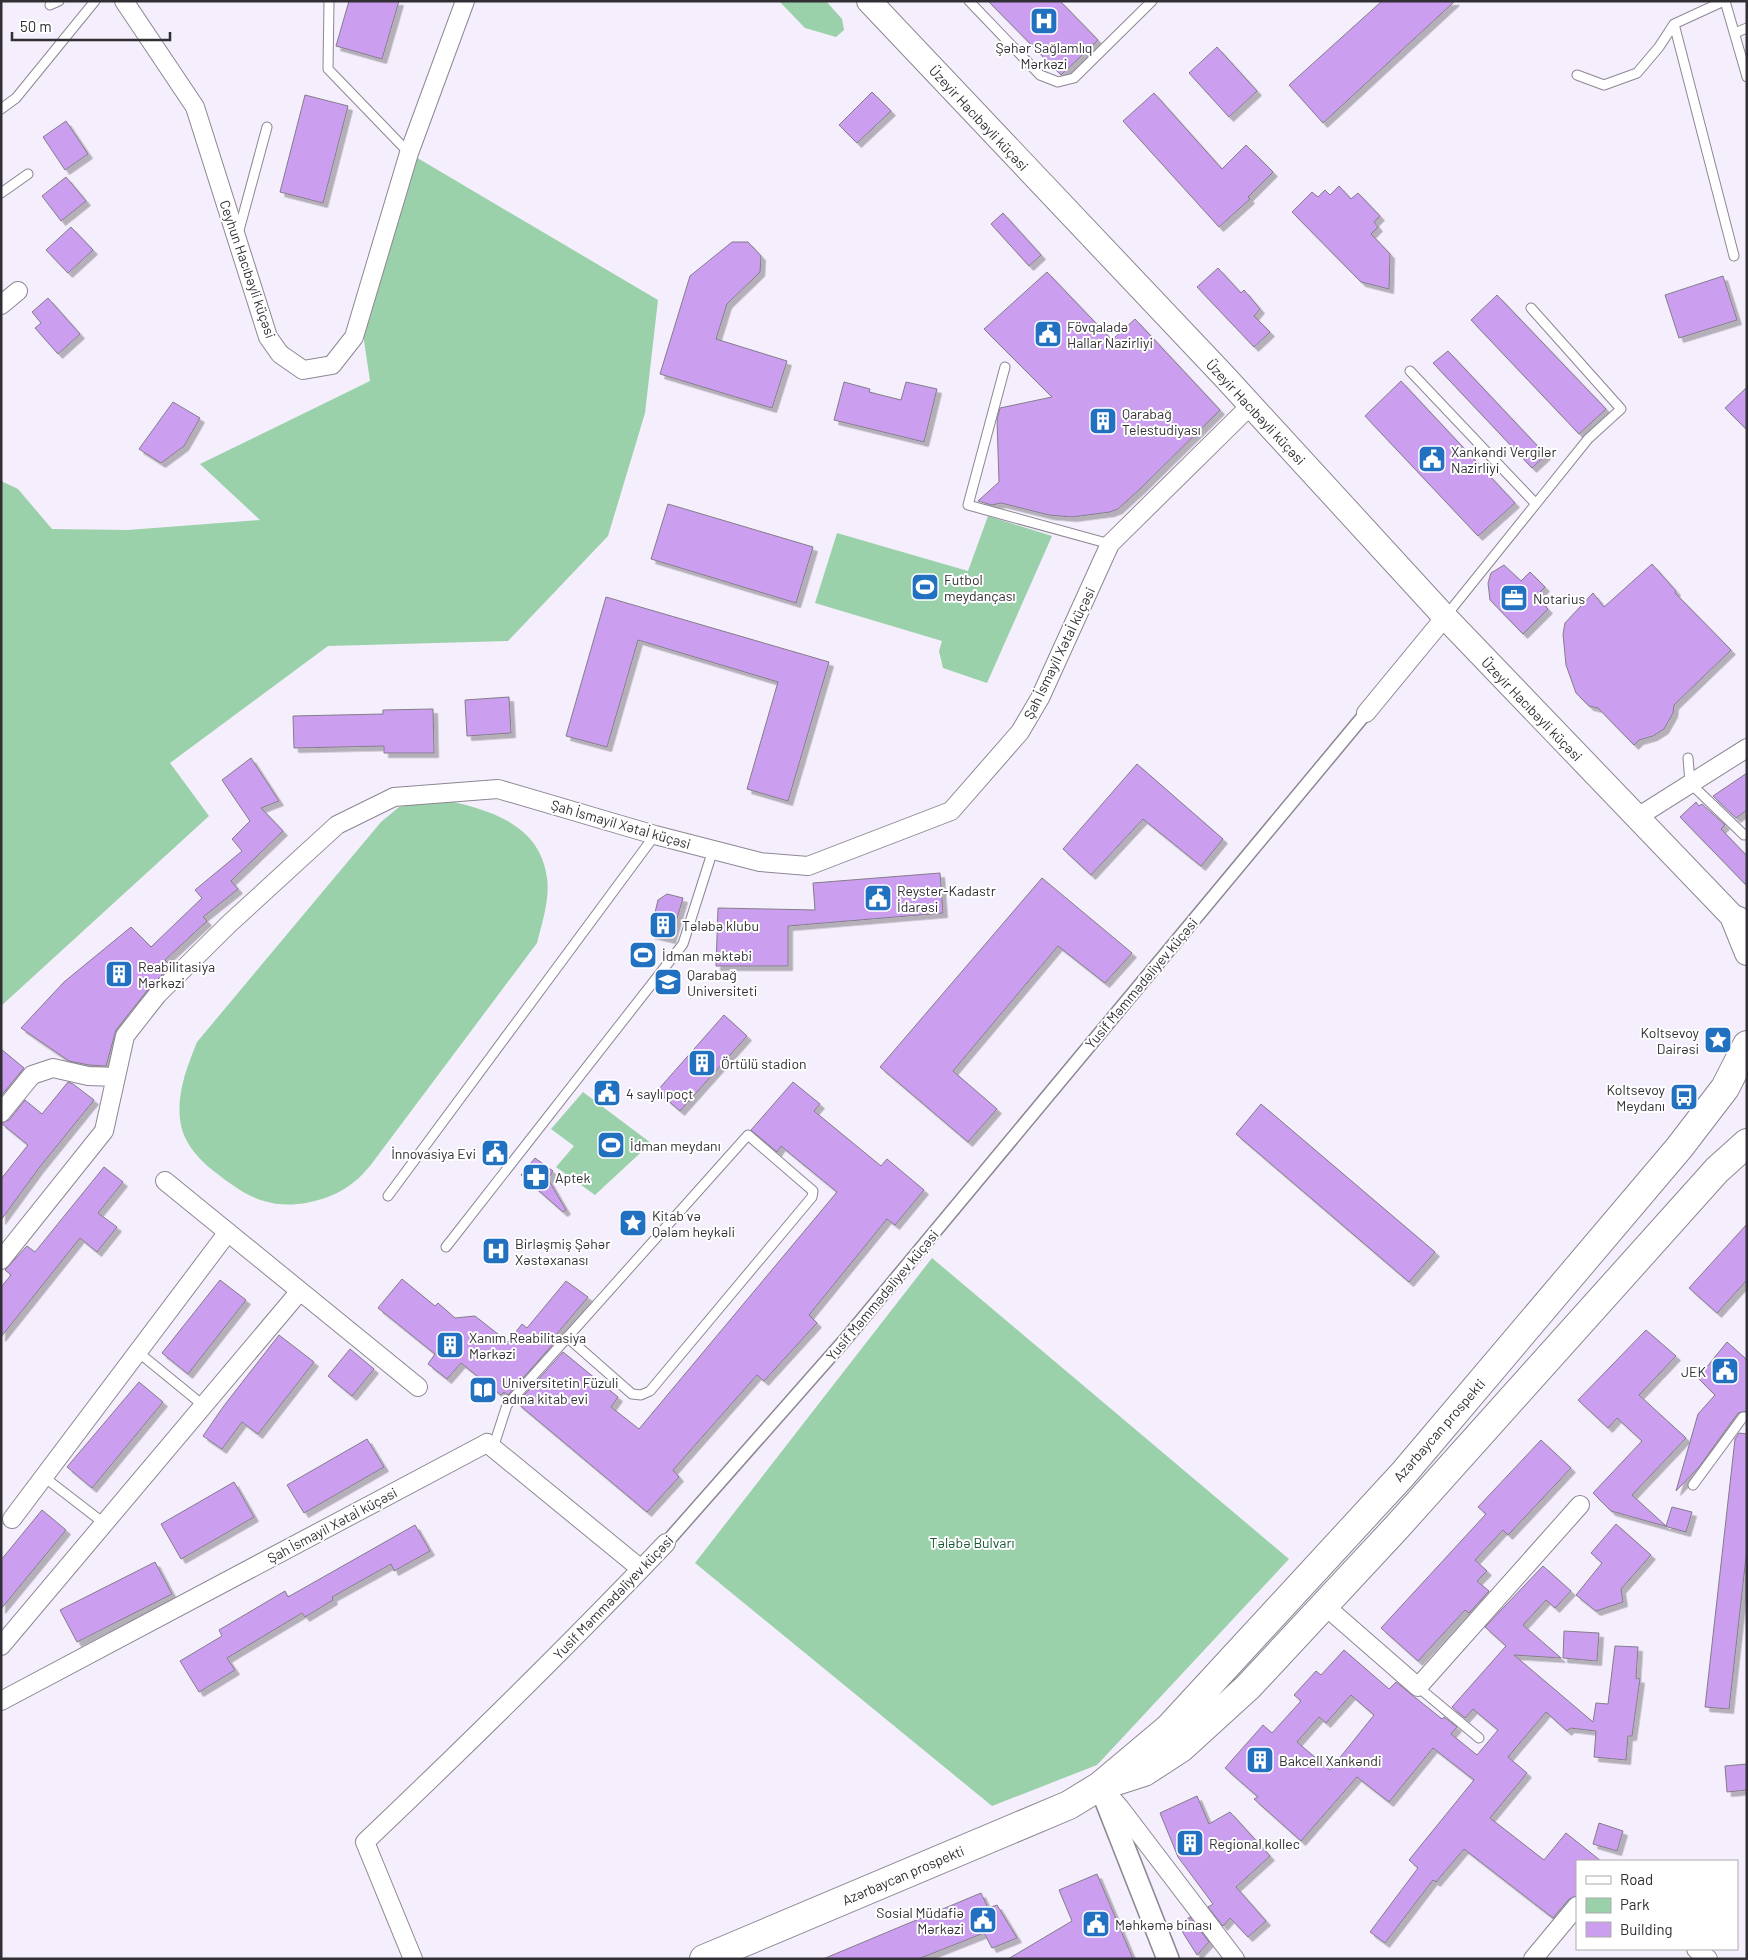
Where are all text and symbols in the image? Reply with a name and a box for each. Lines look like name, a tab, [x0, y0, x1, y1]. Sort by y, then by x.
hospital icon: Şəhər Sağlamlıq Mərkəzi	[1029, 6, 1059, 36]
scale bar	[12, 10, 170, 42]
text: 50 m	[20, 17, 52, 35]
place label: Şəhər Sağlamlıq Mərkəzi	[995, 39, 1093, 72]
street label: Üzeyir Hacıbəyli küçəsi	[926, 62, 1032, 174]
street label: Ceyhun Hacıbəyli küçəsi	[216, 198, 280, 340]
place label: Fövqaladə Hallar Nazirliyi	[1067, 318, 1153, 351]
public building icon: Fövqaladə Hallar Nazirliyi	[1033, 319, 1063, 349]
street label: Üzeyir Hacıbəyli küçəsi	[1203, 356, 1309, 468]
place label: Qarabağ Telestudiyası	[1122, 405, 1201, 438]
building icon: Qarabağ Telestudiyası	[1088, 406, 1118, 436]
place label: Xankəndi Vergilər Nazirliyi	[1451, 443, 1557, 476]
public building icon: Xankəndi Vergilər Nazirliyi	[1417, 444, 1447, 474]
place label: Futbol meydançası	[944, 571, 1015, 604]
sports icon: Futbol meydançası	[910, 572, 940, 602]
office icon: Notarius	[1499, 583, 1529, 613]
street label: Şah İsmayil Xətaİ küçəsi	[1020, 584, 1098, 722]
place label: Notarius	[1533, 590, 1585, 607]
street label: Üzeyir Hacıbəyli küçəsi	[1478, 654, 1586, 764]
street label: Şah İsmayil Xətaİ küçəsi	[549, 796, 693, 852]
place label: Reyster-Kadastr İdarəsi	[897, 882, 996, 915]
public building icon: Reyster-Kadastr İdarəsi	[863, 883, 893, 913]
building icon: Tələbə klubu	[648, 910, 678, 940]
street label: Yusif Məmmədəliyev küçəsi	[1081, 914, 1201, 1052]
place label: Tələbə klubu	[682, 917, 759, 934]
sports icon: İdman məktəbi	[628, 940, 658, 970]
place label: İdman məktəbi	[662, 947, 752, 964]
place label: Reabilitasiya Mərkəzi	[138, 958, 215, 991]
building icon: Reabilitasiya Mərkəzi	[104, 959, 134, 989]
place label: Qarabağ Universiteti	[687, 966, 757, 999]
school or university icon: Qarabağ Universiteti	[653, 967, 683, 997]
place label: Koltsevoy Dairəsi	[1640, 1024, 1700, 1057]
place icon: Koltsevoy Dairəsi	[1703, 1025, 1733, 1055]
building icon: Örtülü stadion	[687, 1048, 717, 1078]
place label: Örtülü stadion	[721, 1055, 807, 1072]
public building icon: 4 saylı poçt	[592, 1078, 622, 1108]
place label: Koltsevoy Meydanı	[1606, 1081, 1666, 1114]
bus stop icon: Koltsevoy Meydanı	[1669, 1082, 1699, 1112]
place label: 4 saylı poçt	[626, 1085, 693, 1102]
sports icon: İdman meydanı	[596, 1130, 626, 1160]
place label: İdman meydanı	[630, 1137, 721, 1154]
public building icon: İnnovasiya Evi	[480, 1138, 510, 1168]
place label: İnnovasiya Evi	[391, 1145, 476, 1162]
pharmacy icon: Aptek	[521, 1162, 551, 1192]
place label: Aptek	[555, 1169, 591, 1186]
place label: Kitab və Qələm heykəli	[652, 1207, 735, 1240]
place icon: Kitab və Qələm heykəli	[618, 1208, 648, 1238]
street label: Yusif Məmmədəliyev küçəsi	[822, 1226, 942, 1364]
place label: Birləşmiş Şəhər Xəstəxanası	[515, 1235, 610, 1268]
hospital icon: Birləşmiş Şəhər Xəstəxanası	[481, 1236, 511, 1266]
place label: Xanım Reabilitasiya Mərkəzi	[469, 1329, 586, 1362]
building icon: Xanım Reabilitasiya Mərkəzi	[435, 1330, 465, 1360]
public building icon: JEK	[1710, 1356, 1740, 1386]
place label: JEK	[1681, 1363, 1706, 1380]
place label: Universitetin Füzuli adına kitab evi	[502, 1374, 619, 1407]
library icon: Universitetin Füzuli adına kitab evi	[468, 1375, 498, 1405]
street label: Azərbaycan prospekti	[1390, 1375, 1488, 1485]
street label: Şah İsmayil Xətaİ küçəsi	[264, 1484, 400, 1566]
street label: Yusif Məmmədəliyev küçəsi	[549, 1532, 677, 1662]
park label: Tələbə Bulvarı	[929, 1534, 1015, 1551]
building icon: Bakcell Xankəndi	[1245, 1745, 1275, 1775]
place label: Bakcell Xankəndi	[1279, 1752, 1381, 1769]
building icon: Regional kollec	[1175, 1828, 1205, 1858]
place label: Regional kollec	[1209, 1835, 1300, 1852]
street label: Azərbaycan prospekti	[839, 1842, 967, 1908]
legend	[1576, 1860, 1738, 1950]
text: Road	[1620, 1870, 1653, 1888]
text: Park	[1620, 1895, 1650, 1913]
place label: Sosial Müdafiə Mərkəzi	[876, 1904, 964, 1937]
public building icon: Sosial Müdafiə Mərkəzi	[968, 1905, 998, 1935]
public building icon: Məhkəmə binası	[1081, 1909, 1111, 1939]
place label: Məhkəmə binası	[1115, 1916, 1212, 1933]
text: Building	[1620, 1920, 1673, 1938]

